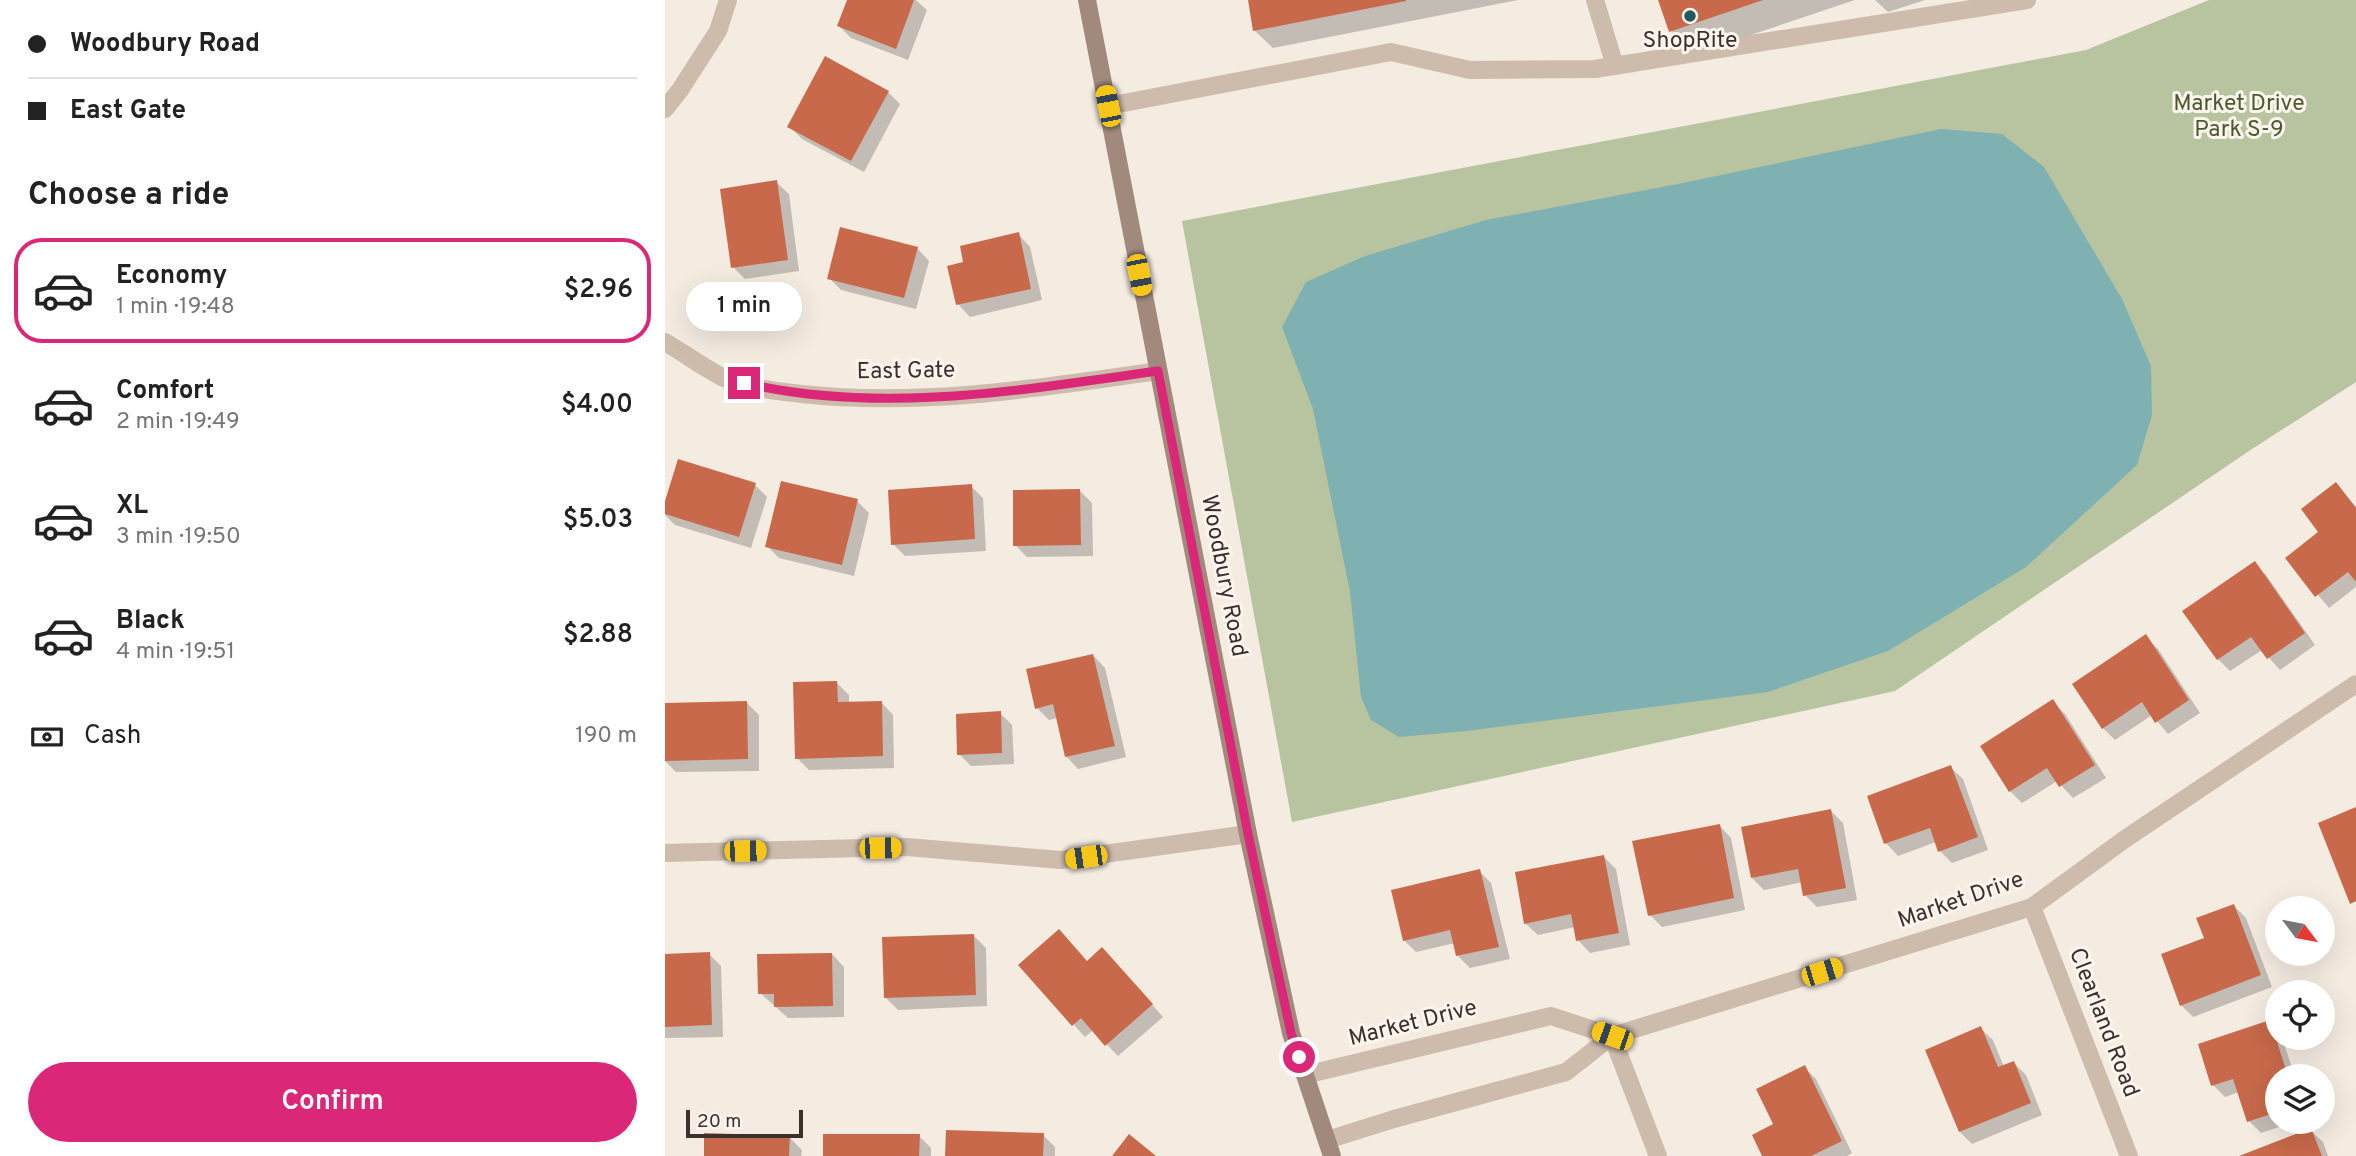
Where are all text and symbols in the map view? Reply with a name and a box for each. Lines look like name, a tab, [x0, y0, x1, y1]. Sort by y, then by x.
marker: ShopRite	[1682, 8, 1698, 24]
place label: ShopRite	[1643, 27, 1737, 56]
text: Woodbury Road	[70, 28, 260, 61]
car	[1094, 83, 1123, 129]
park label: Market Drive Park S-9	[2173, 90, 2305, 145]
text: East Gate	[70, 95, 186, 128]
text: Choose a ride	[28, 176, 229, 216]
car	[1125, 252, 1154, 298]
icon: car	[32, 259, 95, 322]
text: Economy	[116, 260, 227, 293]
text: $2.96	[564, 274, 633, 307]
callout: 1 min	[686, 282, 802, 330]
text: 1 min	[717, 292, 771, 321]
text: 1 min · 19:48	[116, 293, 235, 322]
street label: East Gate	[856, 357, 956, 387]
route end	[728, 367, 760, 399]
icon: car	[32, 374, 95, 437]
text: Comfort	[116, 375, 214, 408]
text: $4.00	[561, 389, 633, 422]
text: 2 min · 19:49	[116, 408, 240, 437]
icon: car	[32, 489, 95, 552]
text: XL	[116, 490, 148, 523]
street label: Woodbury Road	[1193, 493, 1253, 659]
text: $5.03	[563, 504, 633, 537]
text: 3 min · 19:50	[116, 523, 241, 552]
icon: car	[32, 604, 95, 667]
text: Black	[116, 605, 185, 638]
text: $2.88	[563, 619, 633, 652]
text: 4 min · 19:51	[116, 638, 235, 667]
icon: cash	[28, 718, 66, 756]
text: Cash	[84, 720, 141, 753]
text: 190 m	[575, 722, 637, 751]
car	[859, 837, 902, 859]
car	[724, 840, 767, 862]
car	[1064, 844, 1109, 870]
street label: Market Drive	[1894, 866, 2028, 936]
north arrow	[2265, 896, 2335, 966]
map controls	[2265, 896, 2335, 1134]
street label: Clearland Road	[2061, 944, 2145, 1102]
car	[1799, 956, 1846, 988]
button: locate	[2265, 980, 2335, 1050]
street label: Market Drive	[1346, 994, 1480, 1054]
car	[1589, 1019, 1636, 1053]
route start	[1283, 1041, 1315, 1073]
button: Confirm	[28, 1062, 637, 1142]
button: layers	[2265, 1064, 2335, 1134]
scale bar	[686, 1107, 803, 1139]
text: 20 m	[697, 1110, 741, 1134]

